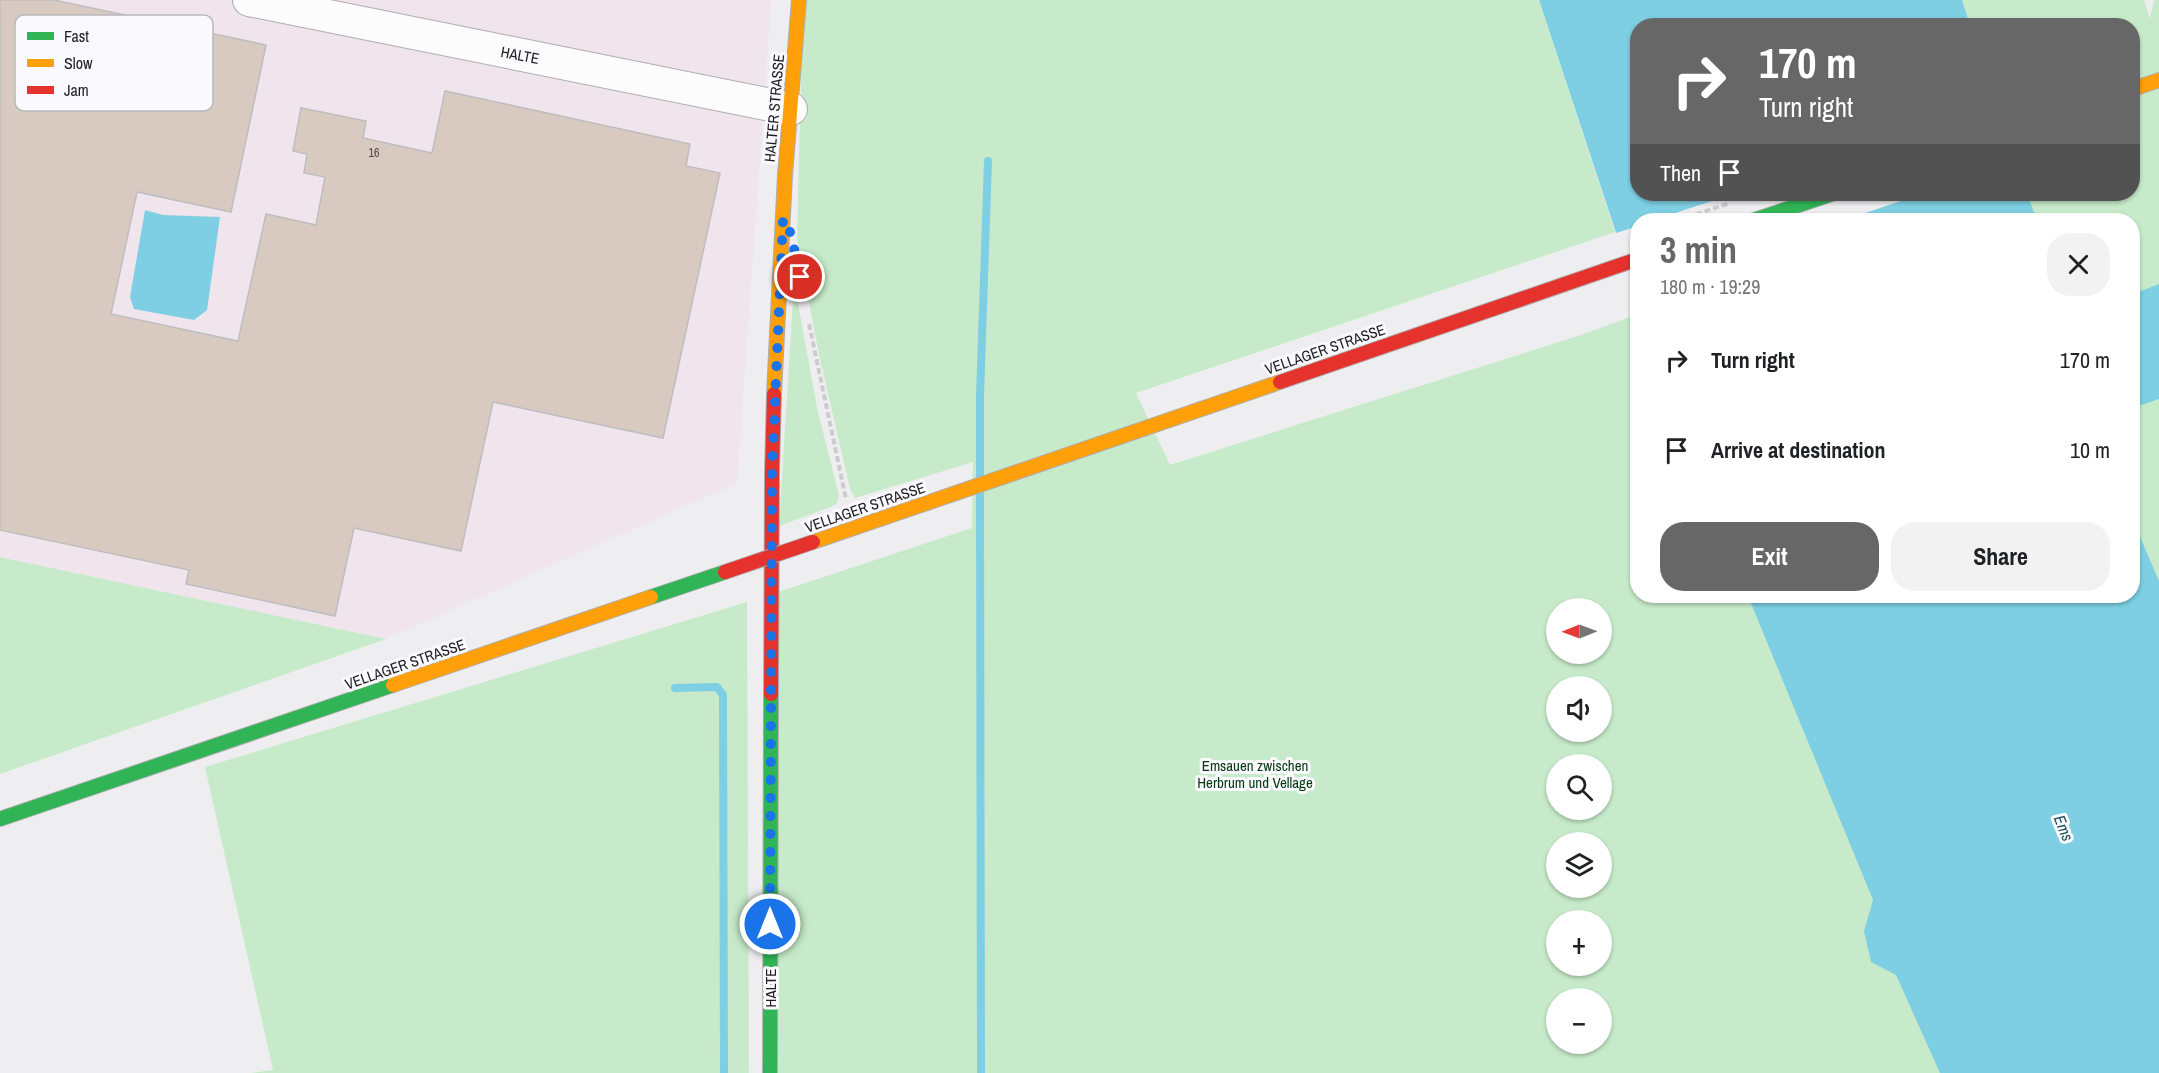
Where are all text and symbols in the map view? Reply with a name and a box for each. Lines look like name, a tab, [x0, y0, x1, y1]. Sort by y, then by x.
legend	[15, 15, 213, 111]
text: Fast	[64, 25, 89, 47]
text: 170 m	[1759, 35, 1857, 91]
street label: HALTE	[499, 41, 541, 69]
icon: right	[1660, 42, 1738, 120]
text: Slow	[64, 52, 93, 74]
street label: HALTER STRASSE	[759, 53, 789, 163]
text: Jam	[64, 79, 89, 101]
text: Turn right	[1759, 89, 1853, 125]
house number: 16	[369, 145, 379, 161]
icon: arrive	[1713, 156, 1746, 189]
text: Then	[1660, 158, 1701, 188]
text: 3 min	[1660, 226, 1737, 274]
button: close	[2047, 233, 2110, 296]
pin	[774, 251, 825, 302]
icon: arrive	[783, 260, 816, 293]
text: 180 m · 19:29	[1660, 273, 1760, 300]
street label: VELLAGER STRASSE	[1262, 319, 1388, 379]
icon: right	[1660, 344, 1693, 377]
text: Turn right	[1711, 345, 1795, 375]
text: 170 m	[2060, 345, 2110, 375]
icon: arrive	[1660, 434, 1693, 467]
text: Arrive at destination	[1711, 435, 1885, 465]
text: 10 m	[2070, 435, 2110, 465]
street label: VELLAGER STRASSE	[802, 477, 928, 537]
button: Exit	[1660, 522, 1879, 591]
button: Share	[1891, 522, 2110, 591]
north arrow	[1546, 598, 1612, 664]
map controls	[1546, 598, 1612, 1054]
street label: VELLAGER STRASSE	[342, 634, 468, 694]
button: sound	[1546, 676, 1612, 742]
button: search	[1546, 754, 1612, 820]
park label: Emsauen zwischen Herbrum und Vellage	[1197, 755, 1313, 793]
water label: Ems	[2049, 812, 2079, 845]
button: layers	[1546, 832, 1612, 898]
position arrow	[738, 892, 802, 956]
button: +	[1546, 910, 1612, 976]
street label: HALTE	[760, 969, 781, 1007]
button: −	[1546, 988, 1612, 1054]

